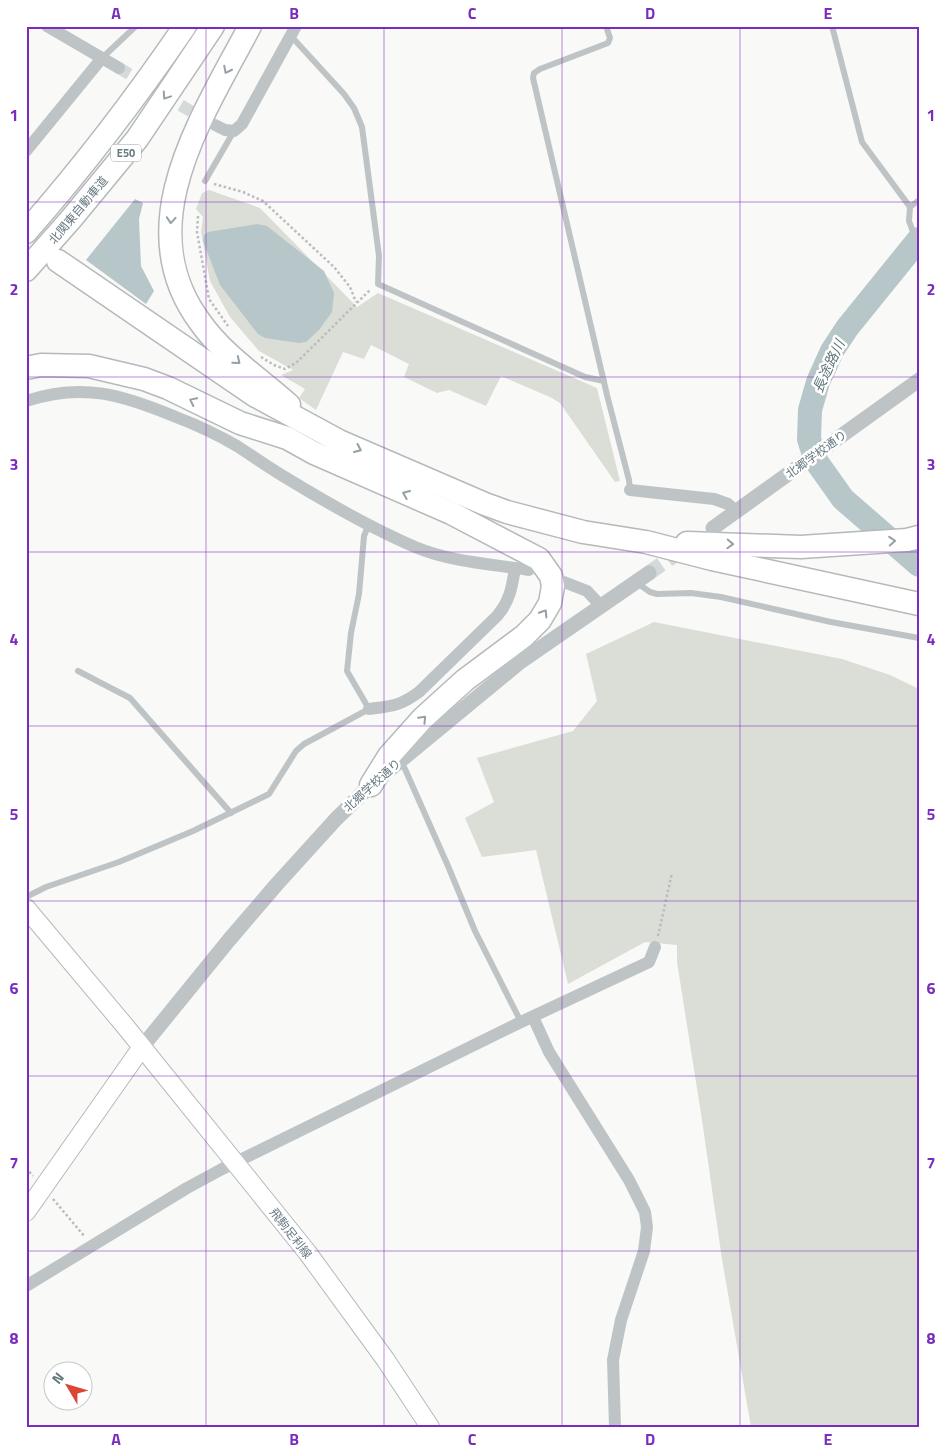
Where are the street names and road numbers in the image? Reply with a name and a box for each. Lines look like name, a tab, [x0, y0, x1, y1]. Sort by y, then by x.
road number: E50	[111, 144, 141, 162]
street label: 北関東自動車道	[44, 172, 112, 248]
street label: 北郷学校通り	[781, 425, 851, 483]
street label: 北郷学校通り	[339, 754, 405, 816]
street label: 飛駒足利線	[265, 1204, 317, 1262]

